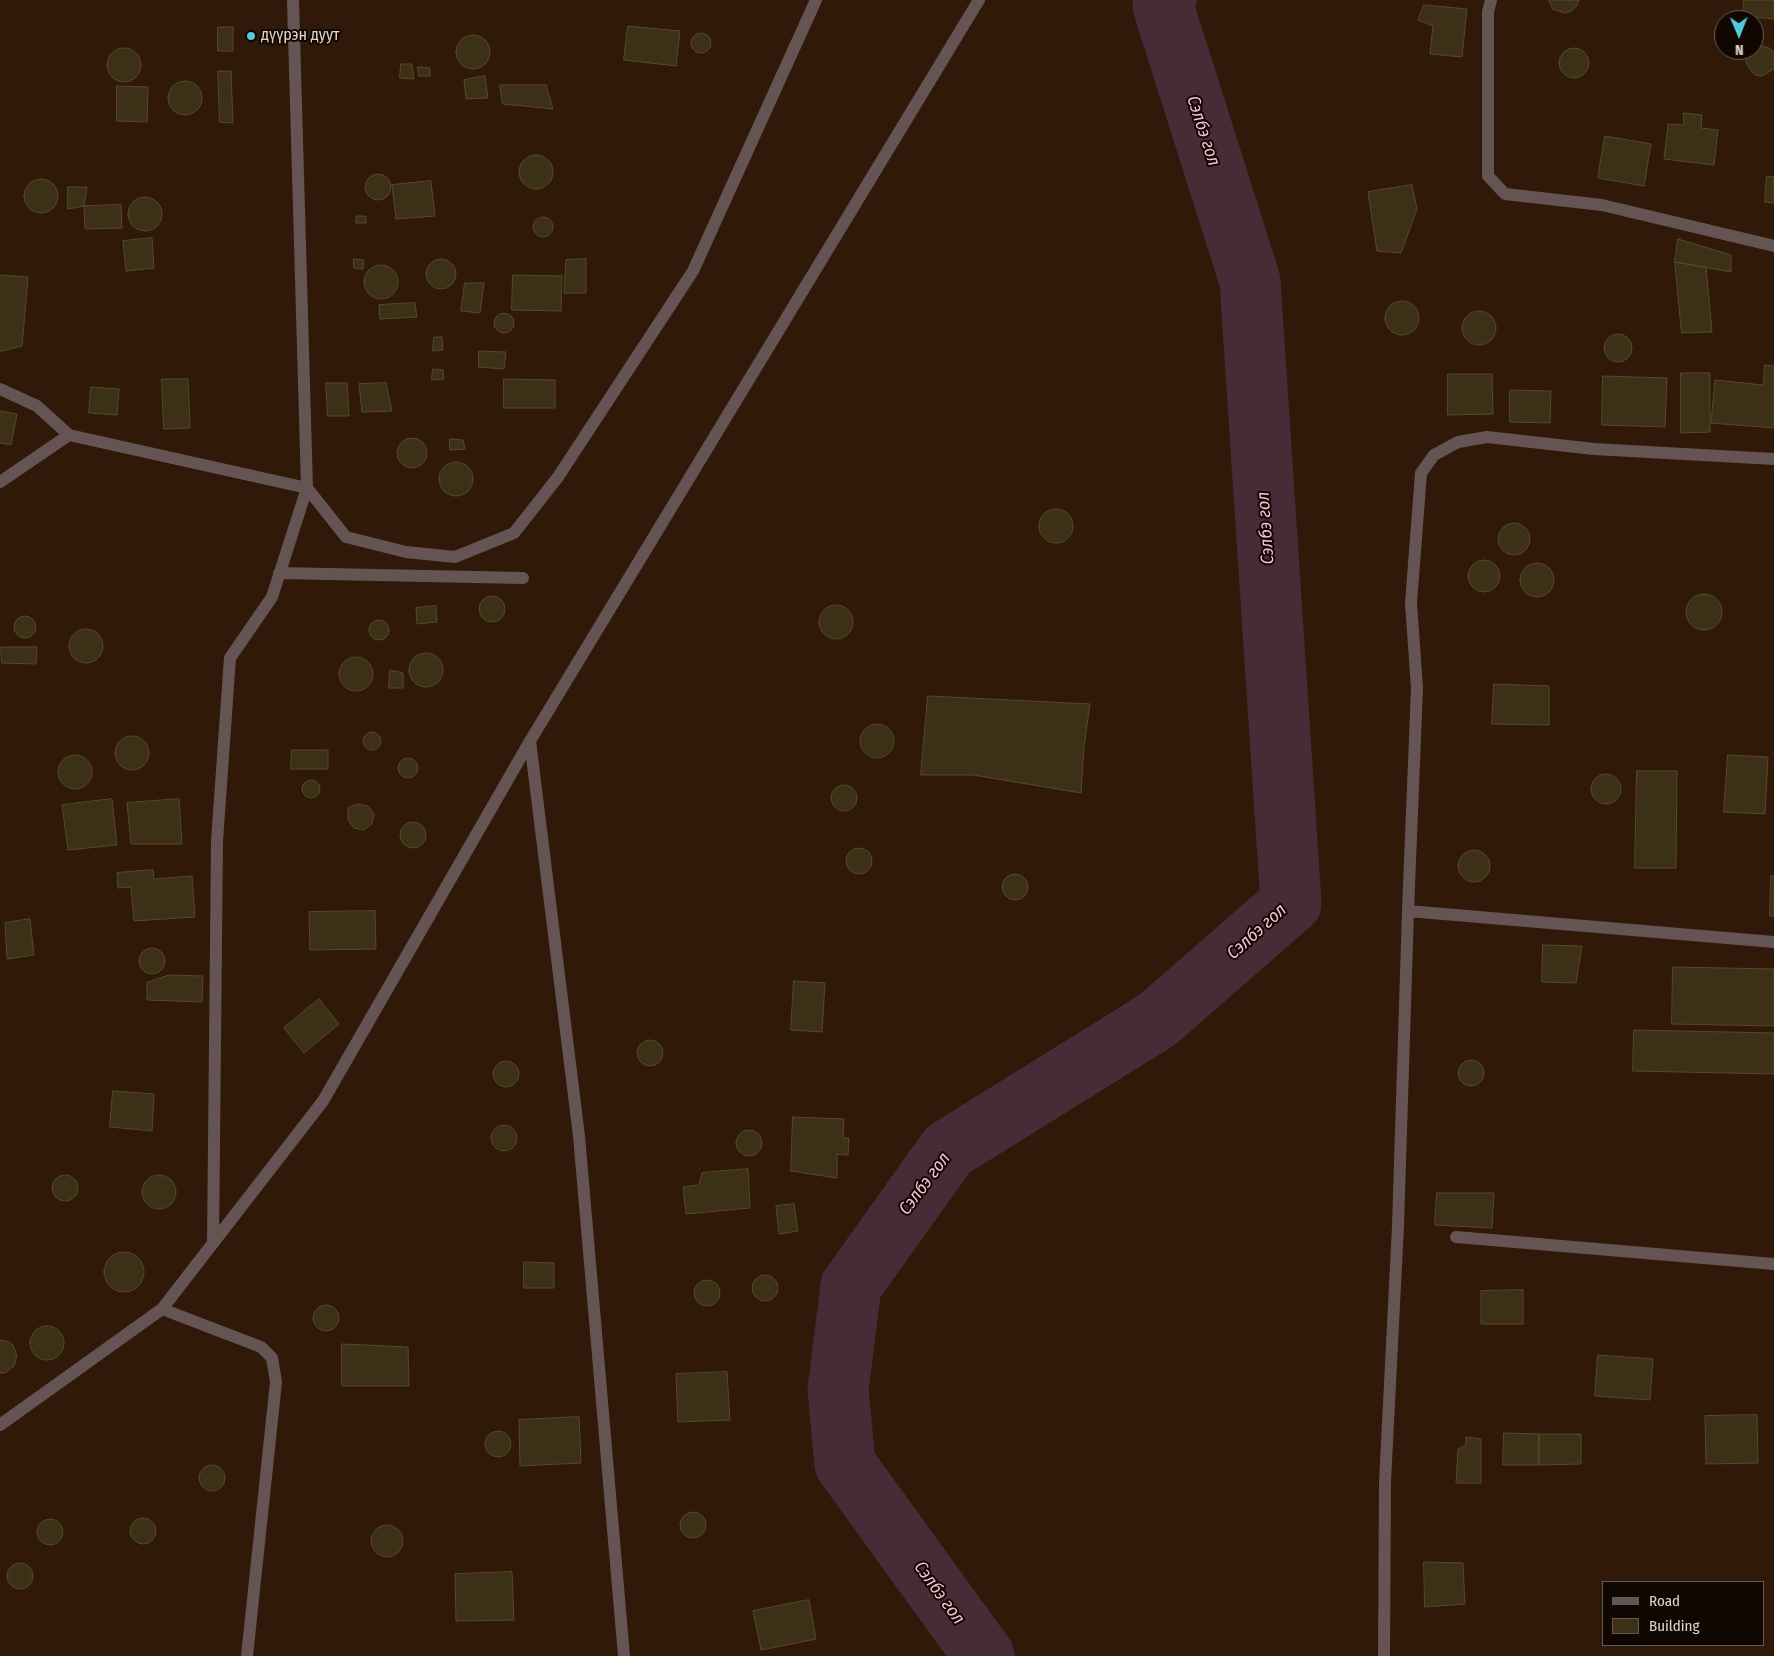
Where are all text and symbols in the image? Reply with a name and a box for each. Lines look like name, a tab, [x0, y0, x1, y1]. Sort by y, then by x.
north arrow	[1714, 10, 1764, 60]
place label: дүүрэн дуут	[261, 26, 340, 46]
marker: дүүрэн дуут	[245, 30, 257, 42]
text: N	[1735, 41, 1744, 58]
water label: Сэлбэ гол	[1181, 93, 1225, 169]
water label: Сэлбэ гол	[1253, 491, 1279, 565]
water label: Сэлбэ гол	[1223, 900, 1291, 964]
water label: Сэлбэ гол	[894, 1148, 956, 1220]
water label: Сэлбэ гол	[909, 1557, 969, 1629]
legend	[1602, 1581, 1764, 1646]
text: Road	[1649, 1592, 1680, 1610]
text: Building	[1649, 1617, 1700, 1635]

